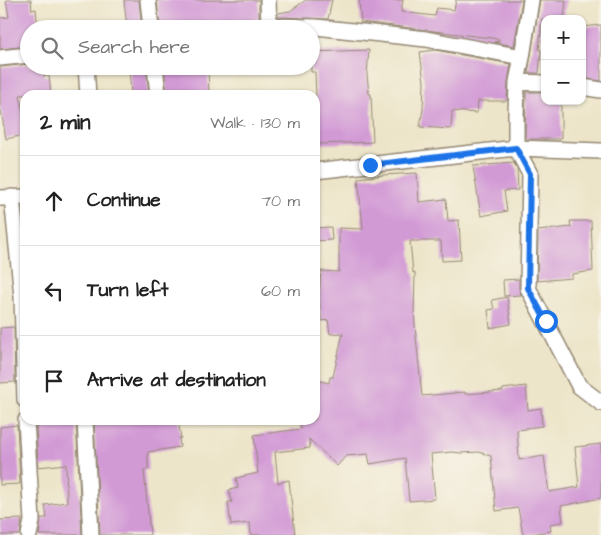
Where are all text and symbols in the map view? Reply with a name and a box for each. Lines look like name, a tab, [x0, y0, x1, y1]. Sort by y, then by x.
map controls	[541, 15, 586, 105]
button: +	[541, 15, 586, 60]
search box	[20, 20, 320, 75]
icon: search	[38, 34, 66, 62]
text: Search here	[78, 34, 190, 61]
button: −	[541, 60, 586, 105]
text: 2 min	[40, 108, 90, 137]
text: Walk · 130 m	[210, 112, 300, 134]
route end	[359, 154, 382, 177]
icon: ahead	[40, 187, 68, 215]
text: Continue	[87, 187, 161, 214]
text: 70 m	[261, 190, 300, 212]
icon: left	[40, 277, 68, 305]
text: Turn left	[87, 277, 168, 304]
text: 60 m	[261, 280, 300, 302]
route start	[535, 310, 558, 333]
icon: arrive	[40, 367, 68, 395]
text: Arrive at destination	[87, 367, 266, 394]

